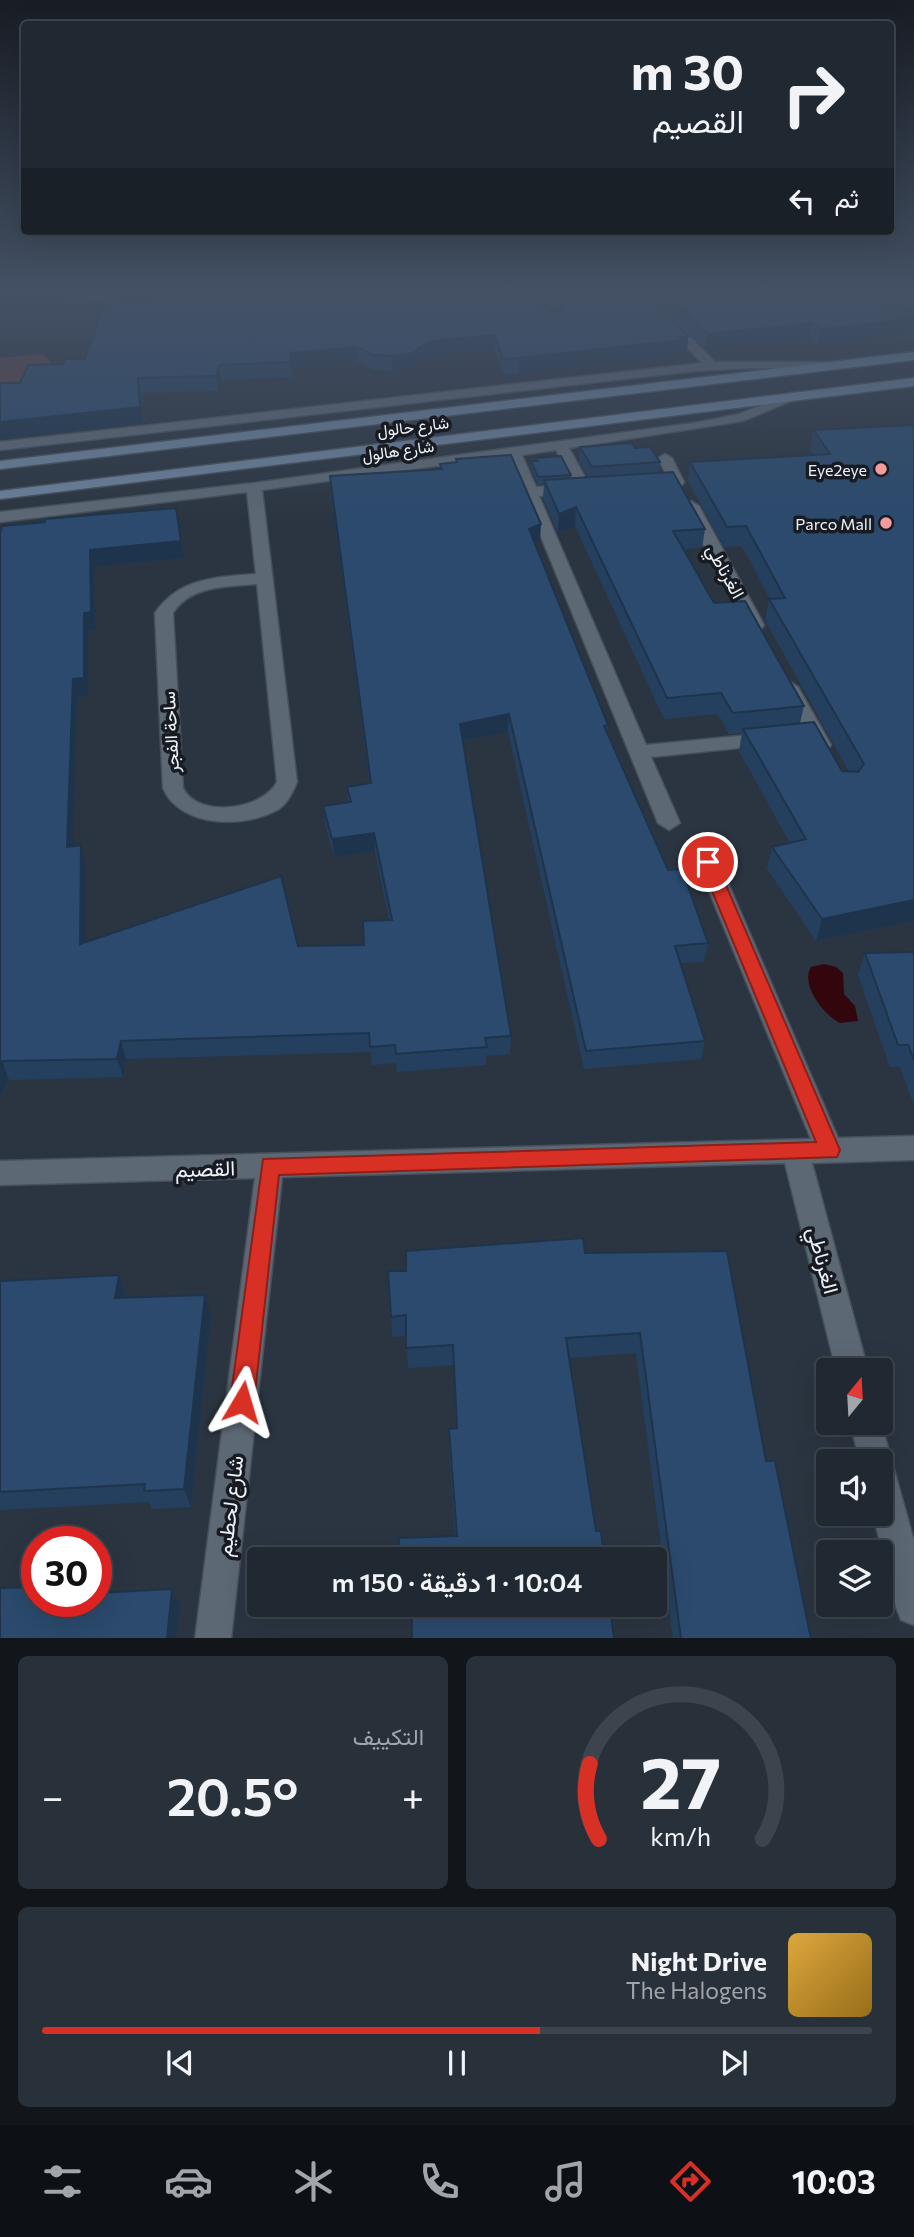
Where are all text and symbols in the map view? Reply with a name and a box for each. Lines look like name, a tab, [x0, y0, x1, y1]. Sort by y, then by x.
text: 30 m	[631, 40, 744, 100]
icon: right	[768, 49, 859, 140]
text: القصيم	[652, 100, 744, 140]
icon: left	[783, 182, 821, 220]
text: ثم	[835, 182, 859, 213]
street label: شارع حالول	[376, 412, 450, 443]
street label: شارع هالول	[361, 436, 436, 467]
place label: Eye2eye	[808, 460, 867, 479]
marker: Eye2eye	[873, 461, 889, 477]
place label: Parco Mall	[795, 514, 872, 533]
marker: Parco Mall	[878, 515, 894, 531]
street label: الغرناطي	[698, 540, 750, 604]
street label: ساحة الفجر	[157, 691, 184, 774]
pin	[678, 832, 738, 892]
icon: arrive	[689, 843, 727, 881]
street label: القصيم	[174, 1154, 236, 1185]
street label: الغرناطي	[797, 1224, 845, 1298]
north arrow	[816, 1358, 892, 1435]
map controls	[816, 1358, 893, 1617]
position arrow	[205, 1365, 279, 1439]
button: sound	[816, 1449, 893, 1526]
street label: شارع لحطيم	[210, 1454, 251, 1558]
speed limit sign: 30	[21, 1526, 112, 1617]
button: layers	[816, 1540, 893, 1617]
text: 10:04 · 1 دقيقة · 150 m	[332, 1566, 582, 1597]
text: التكييف	[353, 1722, 424, 1750]
text: 27	[641, 1735, 721, 1824]
text: 20.5°	[167, 1763, 298, 1827]
text: −	[42, 1772, 64, 1819]
text: +	[402, 1772, 424, 1819]
text: km/h	[651, 1820, 711, 1850]
text: Night Drive	[631, 1945, 767, 1976]
text: The Halogens	[626, 1976, 767, 2004]
icon: previous	[161, 2044, 199, 2082]
icon: pause	[438, 2044, 476, 2082]
icon: next	[715, 2044, 753, 2082]
icon: filters	[38, 2157, 87, 2206]
icon: car	[164, 2157, 213, 2206]
icon: climate	[289, 2157, 338, 2206]
icon: phone	[415, 2157, 464, 2206]
icon: music	[541, 2157, 590, 2206]
icon: directions	[666, 2157, 715, 2206]
text: 10:03	[792, 2161, 876, 2201]

